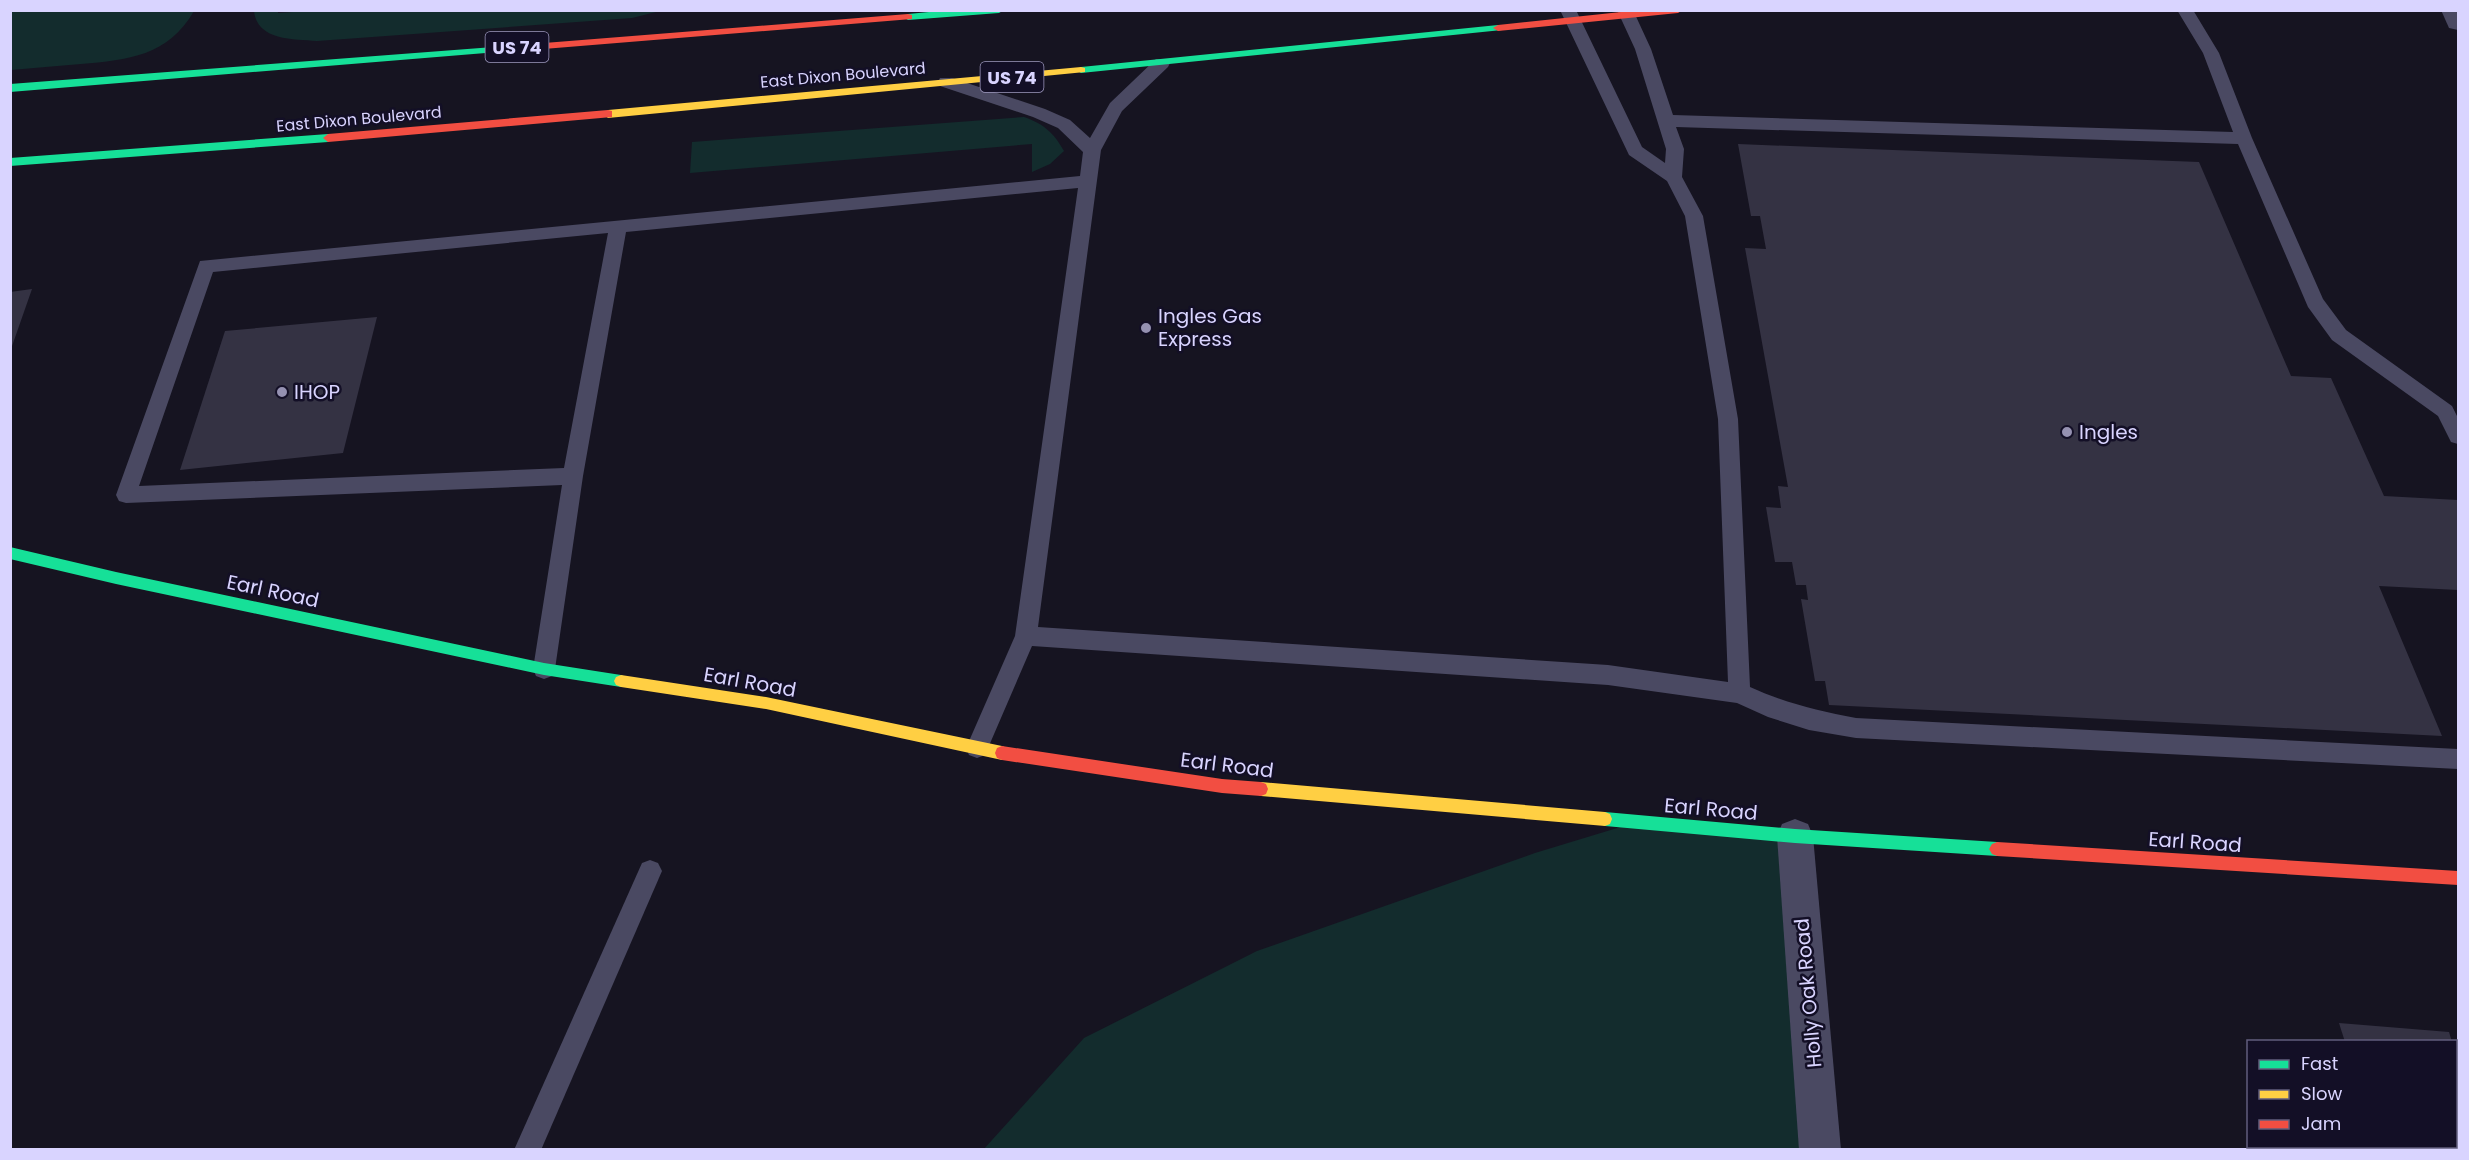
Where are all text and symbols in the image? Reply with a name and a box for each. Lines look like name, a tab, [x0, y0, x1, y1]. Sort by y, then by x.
road number: US 74	[486, 32, 548, 62]
street label: East Dixon Boulevard	[759, 56, 927, 94]
road number: US 74	[980, 62, 1044, 92]
street label: East Dixon Boulevard	[275, 100, 443, 138]
place label: Ingles Gas Express	[1158, 302, 1262, 353]
marker: Ingles Gas Express	[1139, 321, 1153, 335]
place label: IHOP	[294, 378, 340, 406]
marker: IHOP	[275, 385, 289, 399]
place label: Ingles	[2079, 418, 2138, 446]
marker: Ingles	[2060, 425, 2074, 439]
street label: Earl Road	[224, 568, 322, 614]
street label: Earl Road	[702, 660, 798, 704]
street label: Earl Road	[1179, 745, 1275, 785]
street label: Earl Road	[1663, 791, 1759, 827]
street label: Earl Road	[2147, 825, 2243, 859]
street label: Holly Oak Road	[1788, 917, 1828, 1069]
legend	[2247, 1040, 2457, 1148]
text: Fast	[2301, 1051, 2338, 1076]
text: Slow	[2301, 1081, 2343, 1106]
text: Jam	[2301, 1111, 2341, 1136]

